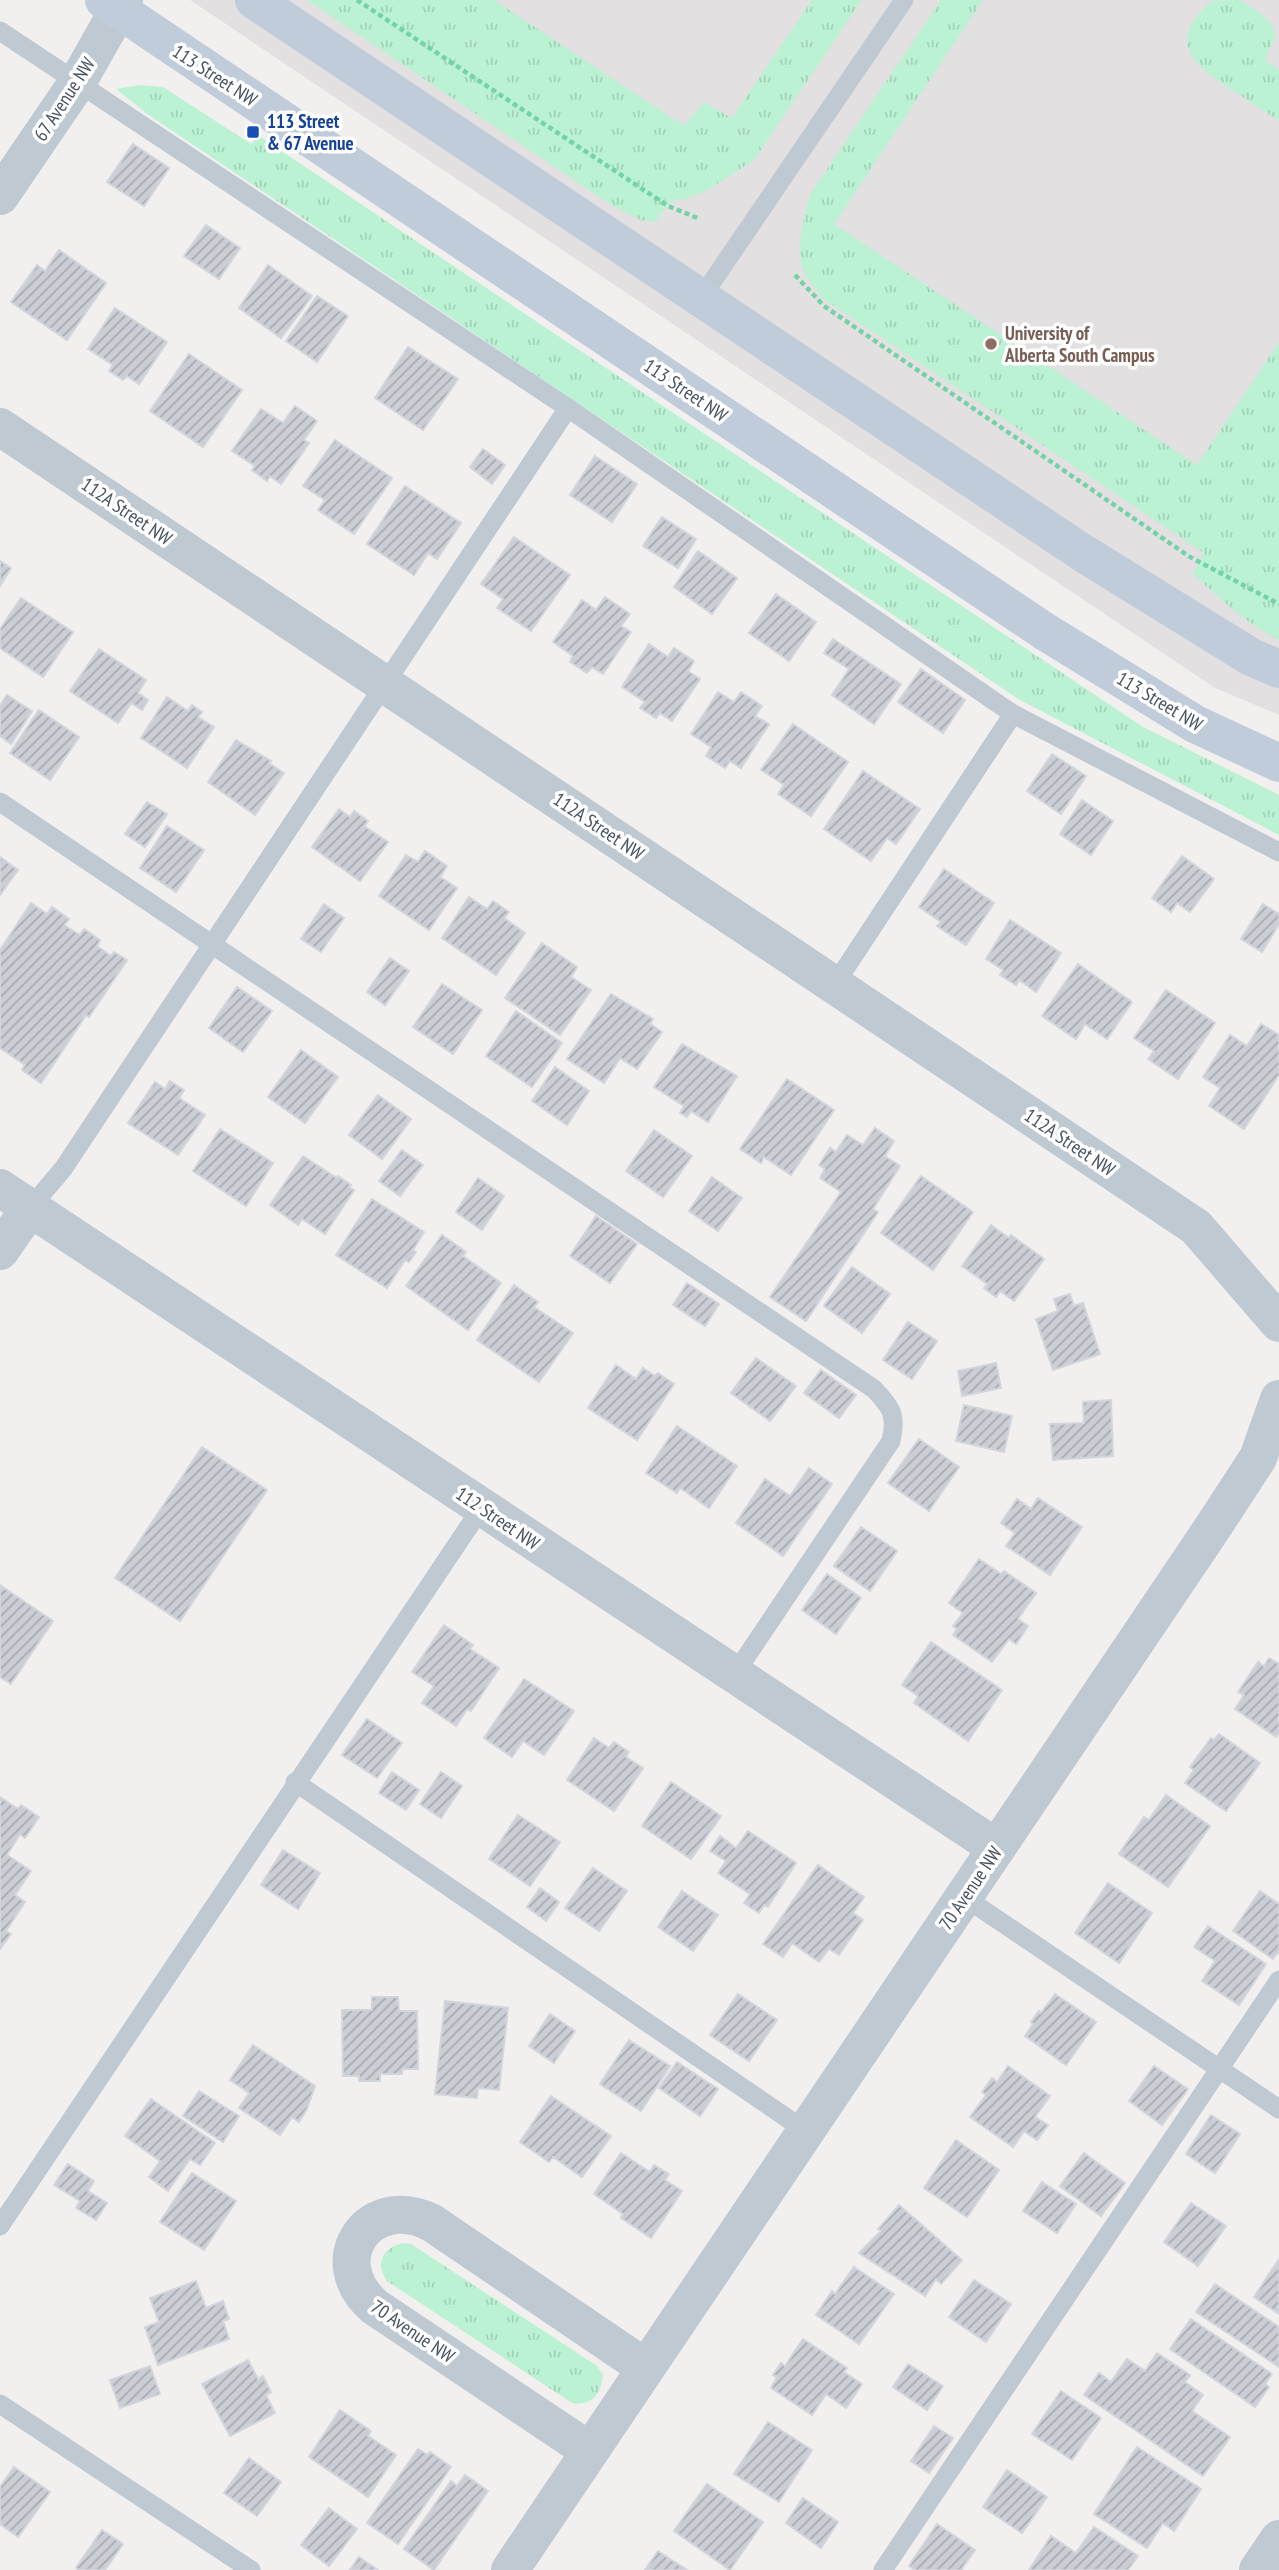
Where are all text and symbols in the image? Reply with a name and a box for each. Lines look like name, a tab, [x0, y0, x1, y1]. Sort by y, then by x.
street label: 113 Street NW	[168, 39, 262, 111]
street label: 67 Avenue NW	[28, 52, 100, 145]
place label: 113 Street & 67 Avenue	[267, 109, 354, 155]
marker: 113 Street & 67 Avenue	[245, 124, 261, 140]
place label: University of Alberta South Campus	[1004, 321, 1155, 367]
marker: University of Alberta South Campus	[983, 336, 999, 352]
street label: 113 Street NW	[639, 353, 733, 427]
street label: 112A Street NW	[77, 472, 177, 550]
street label: 113 Street NW	[1113, 666, 1208, 736]
street label: 112A Street NW	[549, 787, 649, 865]
street label: 112A Street NW	[1020, 1103, 1120, 1181]
street label: 112 Street NW	[451, 1481, 545, 1555]
street label: 70 Avenue NW	[933, 1841, 1007, 1934]
street label: 70 Avenue NW	[367, 2294, 460, 2368]

